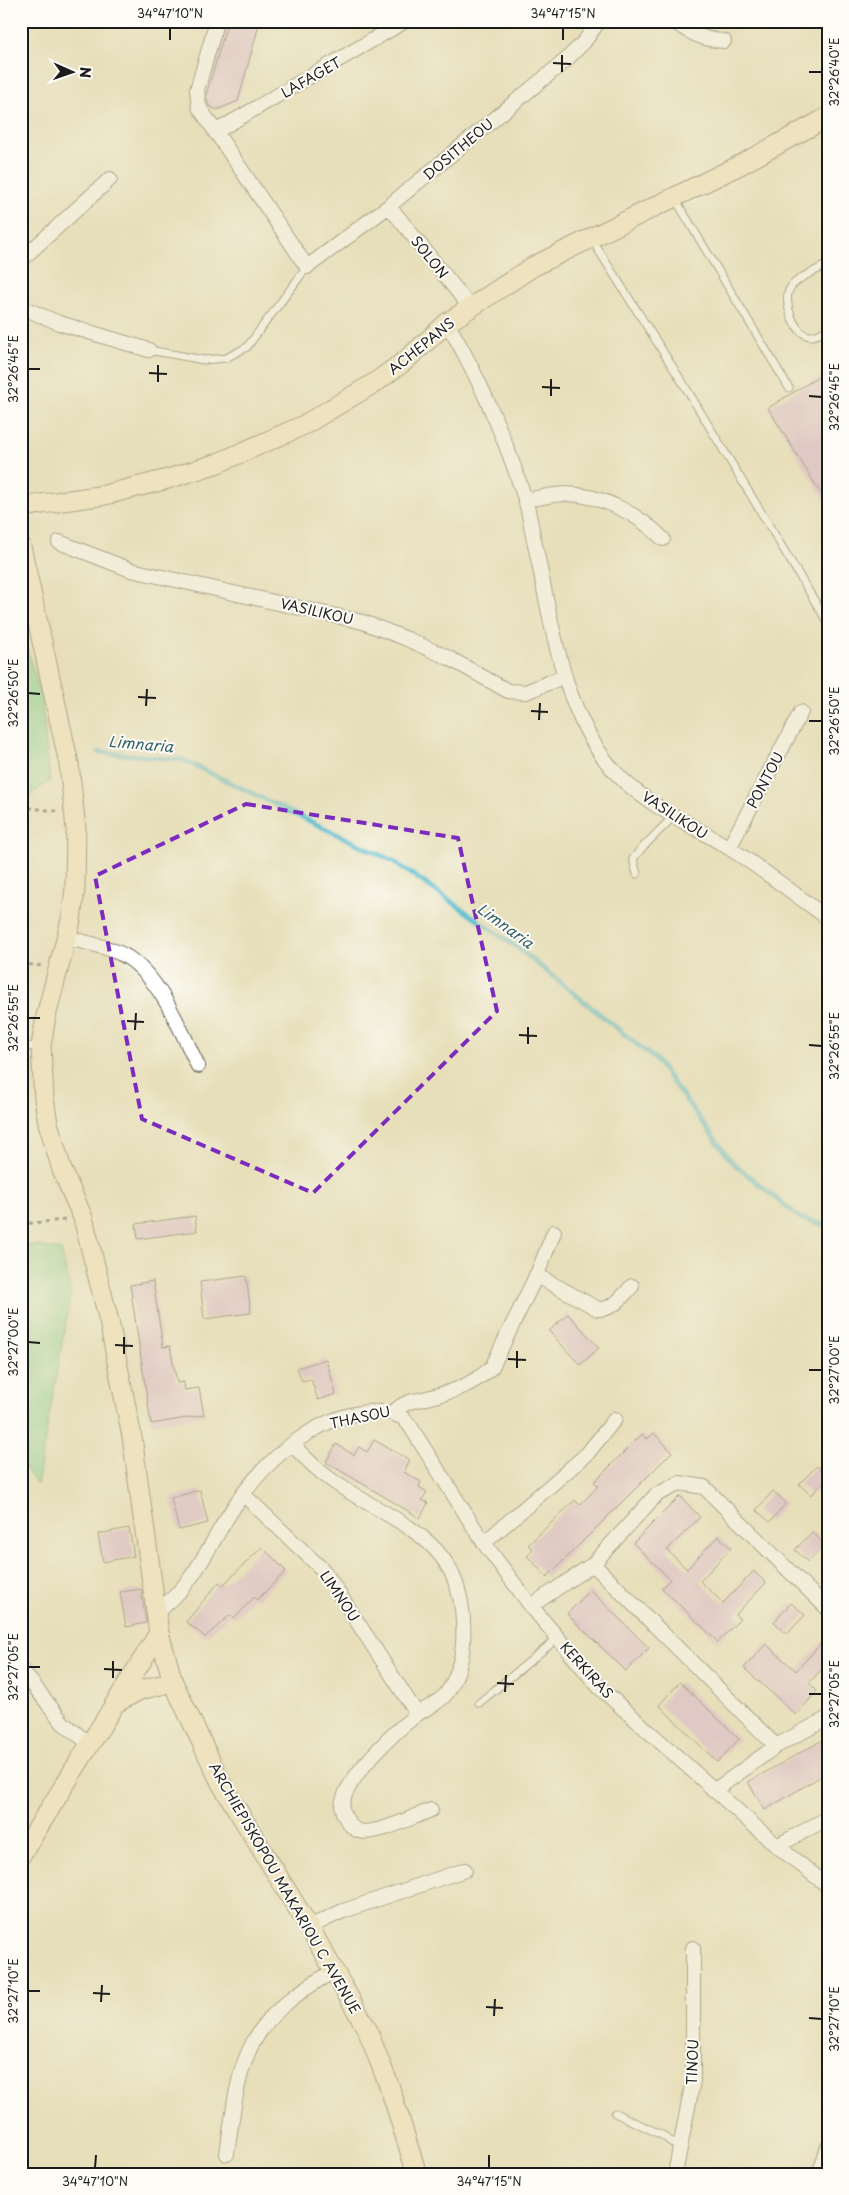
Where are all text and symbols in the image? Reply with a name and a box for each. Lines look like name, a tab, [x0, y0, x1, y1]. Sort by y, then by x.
text: 34°47'10"N	[137, 4, 203, 22]
text: 34°47'15"N	[530, 4, 596, 22]
text: 32°26'40"E	[825, 37, 843, 107]
north arrow	[48, 48, 98, 98]
street label: LAFAGET	[277, 51, 345, 103]
text: N	[75, 67, 96, 78]
street label: DOSITHEOU	[418, 113, 498, 185]
street label: SOLON	[406, 231, 454, 283]
street label: ACHEPANS	[383, 313, 459, 379]
text: 32°26'45"E	[4, 335, 22, 403]
text: 32°26'45"E	[825, 363, 843, 431]
street label: VASILIKOU	[278, 592, 356, 630]
text: 32°26'50"E	[4, 659, 22, 727]
text: 32°26'50"E	[825, 687, 843, 755]
water label: Limnaria	[108, 729, 175, 757]
street label: PONTOU	[741, 748, 789, 812]
street label: VASILIKOU	[638, 786, 712, 844]
water label: Limnaria	[473, 897, 539, 954]
text: 32°26'55"E	[4, 984, 22, 1052]
text: 32°26'55"E	[825, 1012, 843, 1080]
text: 32°27'00"E	[4, 1308, 22, 1376]
text: 32°27'00"E	[825, 1336, 843, 1404]
street label: THASOU	[328, 1400, 392, 1434]
street label: LIMNOU	[315, 1566, 365, 1626]
text: 32°27'05"E	[4, 1633, 22, 1701]
street label: KERKIRAS	[556, 1637, 618, 1703]
text: 32°27'05"E	[825, 1660, 843, 1728]
street label: ARCHIEPISKOPOU MAKARIOU C AVENUE	[204, 1758, 366, 2018]
text: 32°27'10"E	[4, 1958, 22, 2024]
text: 32°27'10"E	[825, 1986, 843, 2052]
street label: TINOU	[681, 2039, 703, 2085]
text: 34°47'10"N	[62, 2172, 128, 2190]
text: 34°47'15"N	[456, 2172, 522, 2190]

